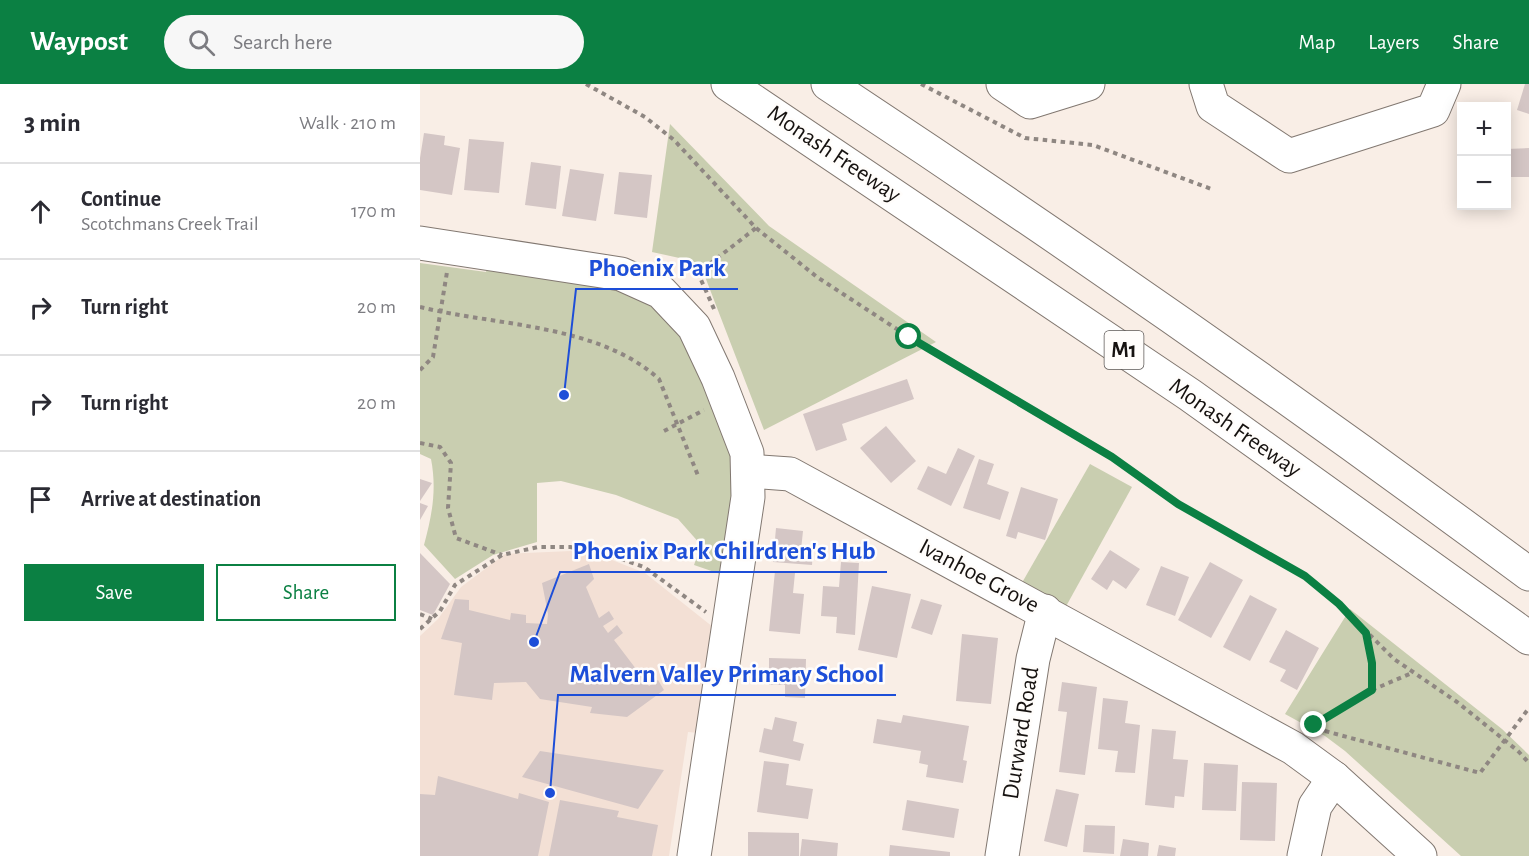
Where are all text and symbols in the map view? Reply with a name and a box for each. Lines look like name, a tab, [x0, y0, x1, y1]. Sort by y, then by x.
search box	[164, 15, 584, 69]
icon: search	[185, 26, 218, 59]
text: Waypost	[30, 28, 128, 56]
text: Search here	[233, 31, 333, 53]
text: Map	[1299, 32, 1335, 53]
text: Layers	[1368, 32, 1419, 53]
text: Share	[1452, 32, 1499, 53]
street label: Monash Freeway	[763, 101, 905, 207]
map controls	[1457, 102, 1511, 210]
button: +	[1457, 102, 1511, 156]
text: 3 min	[24, 110, 81, 136]
text: Walk · 210 m	[299, 113, 396, 133]
button: −	[1457, 156, 1511, 210]
text: Continue	[81, 188, 161, 210]
icon: ahead	[24, 195, 57, 228]
text: 170 m	[351, 201, 396, 221]
text: Scotchmans Creek Trail	[81, 214, 259, 234]
callout: Phoenix Park	[576, 245, 738, 289]
text: Phoenix Park	[588, 255, 726, 281]
icon: right	[24, 291, 57, 324]
text: Turn right	[81, 296, 168, 318]
text: 20 m	[357, 297, 396, 317]
route start	[895, 323, 921, 349]
road number: M1	[1104, 331, 1144, 369]
street label: Monash Freeway	[1165, 374, 1305, 482]
icon: right	[24, 387, 57, 420]
text: Turn right	[81, 392, 168, 414]
text: 20 m	[357, 393, 396, 413]
icon: arrive	[24, 483, 57, 516]
text: Arrive at destination	[81, 488, 261, 510]
callout: Phoenix Park Chilrdren's Hub	[560, 528, 887, 572]
street label: Ivanhoe Grove	[915, 534, 1043, 618]
text: Phoenix Park Chilrdren's Hub	[572, 538, 876, 564]
button: Save	[24, 564, 204, 621]
button: Share	[216, 564, 396, 621]
callout: Malvern Valley Primary School	[558, 651, 896, 695]
text: Malvern Valley Primary School	[570, 661, 884, 687]
street label: Durward Road	[999, 665, 1043, 801]
route end	[1300, 711, 1326, 737]

